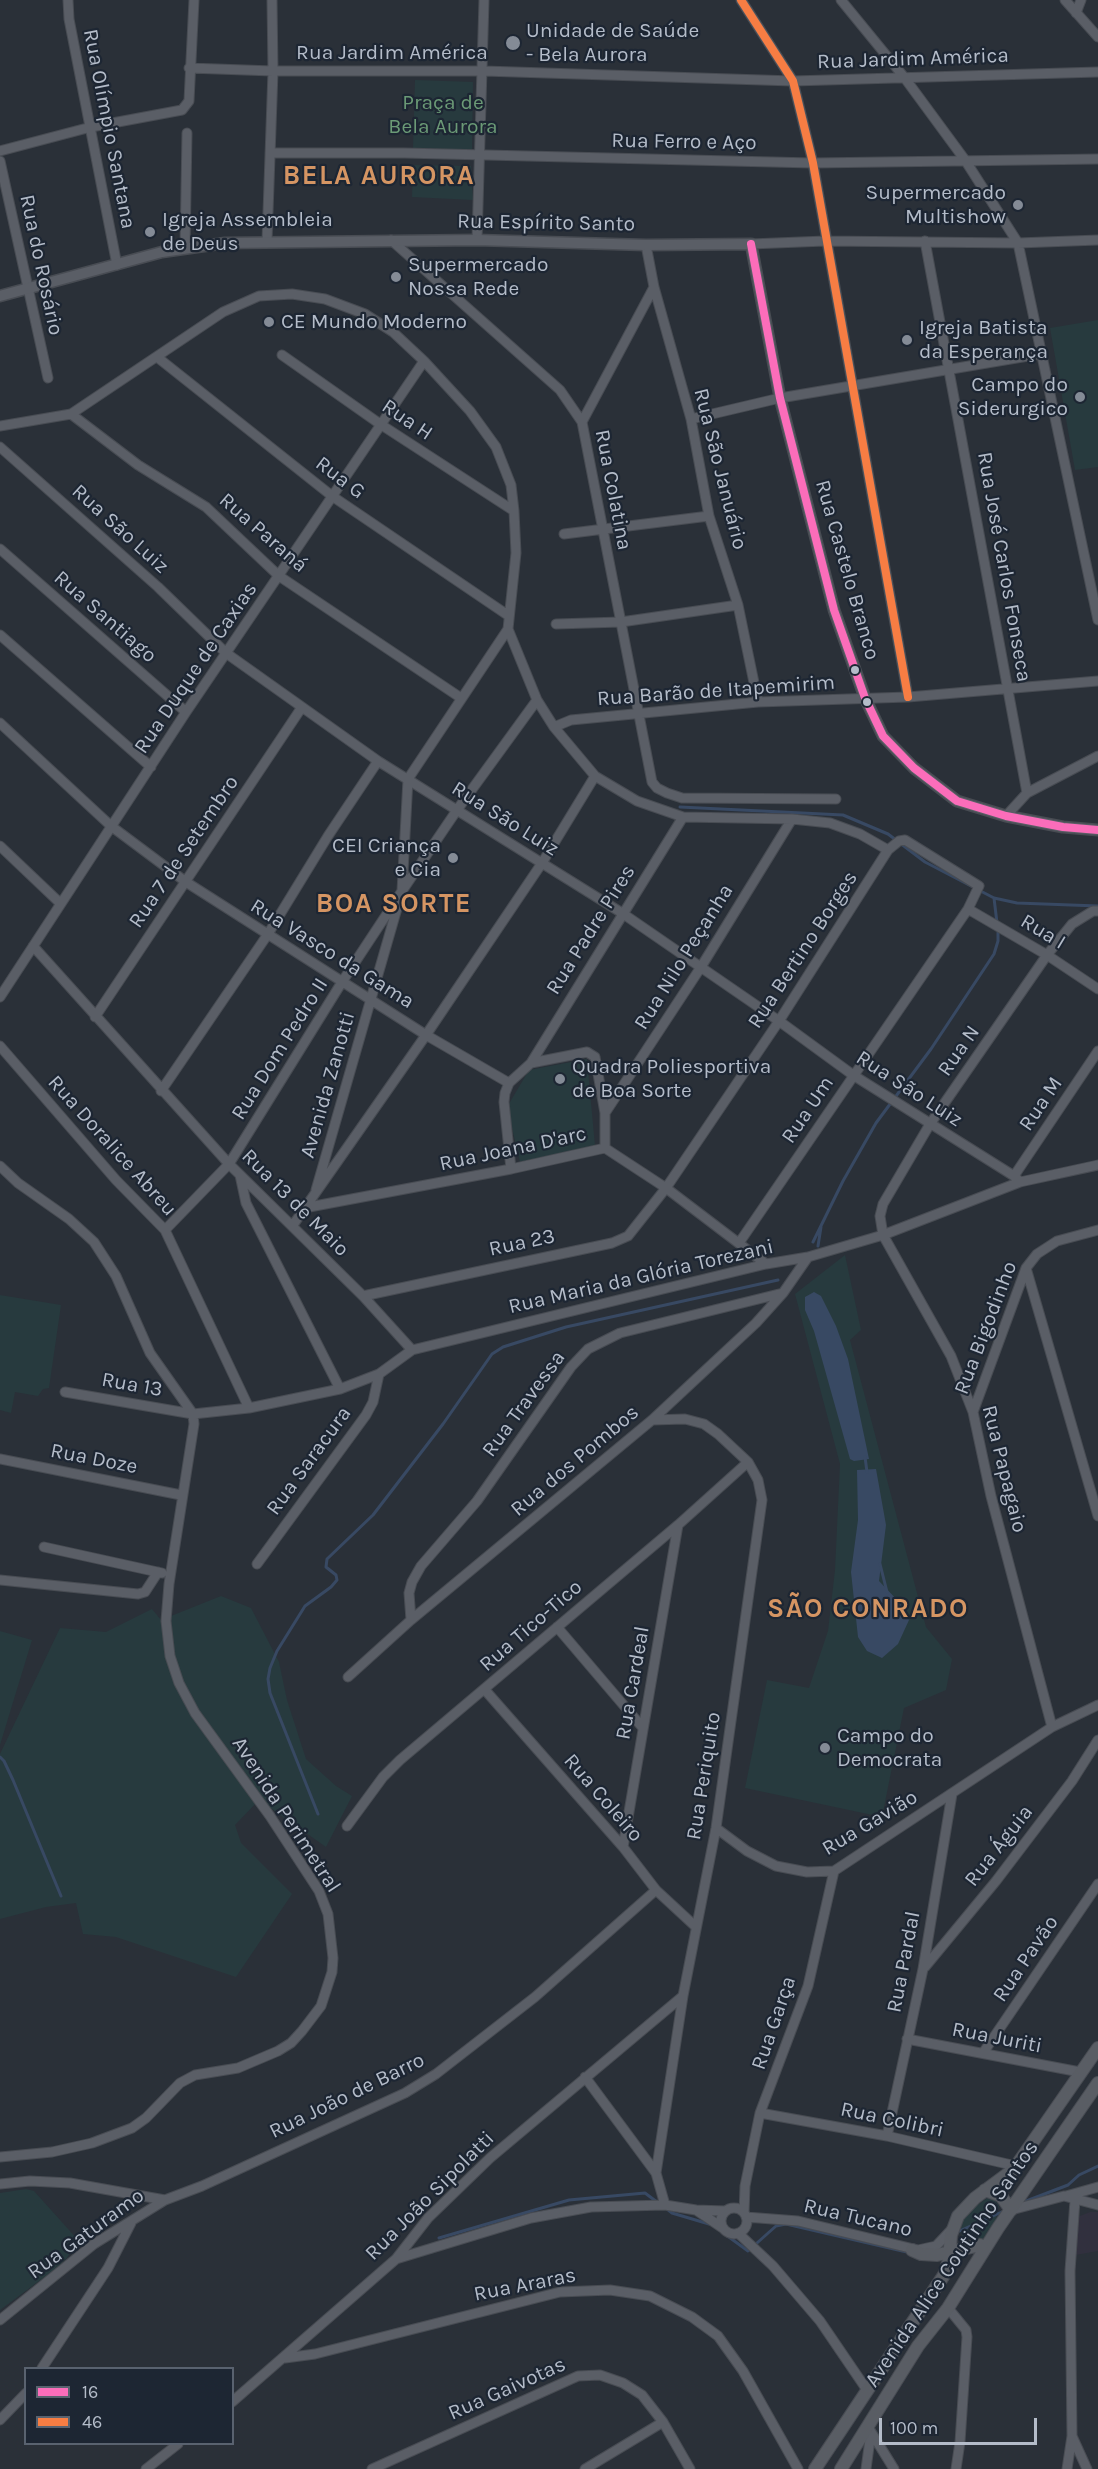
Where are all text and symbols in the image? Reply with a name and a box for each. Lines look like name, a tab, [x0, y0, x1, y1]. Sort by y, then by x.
place label: Unidade de Saúde - Bela Aurora	[526, 18, 699, 68]
street label: Rua Olímpio Santana	[77, 27, 141, 231]
marker: Unidade de Saúde - Bela Aurora	[504, 34, 522, 52]
street label: Rua Jardim América	[296, 40, 488, 66]
street label: Rua Jardim América	[817, 43, 1009, 75]
park label: Praça de Bela Aurora	[388, 90, 498, 140]
street label: Rua Ferro e Aço	[611, 128, 757, 156]
district label: BELA AURORA	[283, 160, 475, 192]
place label: Supermercado Multishow	[866, 180, 1006, 230]
street label: Rua do Rosário	[14, 192, 68, 338]
marker: Supermercado Multishow	[1011, 198, 1025, 212]
place label: Igreja Assembleia de Deus	[162, 207, 333, 257]
street label: Rua Espírito Santo	[457, 209, 635, 237]
marker: Igreja Assembleia de Deus	[143, 225, 157, 239]
place label: Supermercado Nossa Rede	[408, 252, 548, 302]
marker: Supermercado Nossa Rede	[389, 270, 403, 284]
place label: CE Mundo Moderno	[281, 309, 467, 335]
marker: CE Mundo Moderno	[262, 315, 276, 329]
place label: Igreja Batista da Esperança	[919, 315, 1048, 365]
marker: Igreja Batista da Esperança	[900, 333, 914, 347]
place label: Campo do Siderurgico	[958, 372, 1068, 422]
street label: Rua São Januário	[688, 386, 752, 552]
marker: Campo do Siderurgico	[1073, 390, 1087, 404]
street label: Rua H	[377, 394, 437, 446]
street label: Rua Colatina	[589, 428, 637, 552]
street label: Rua José Carlos Fonseca	[971, 450, 1037, 684]
street label: Rua G	[310, 451, 370, 505]
street label: Rua Castelo Branco	[809, 477, 885, 663]
street label: Rua São Luiz	[66, 479, 174, 579]
street label: Rua Paraná	[214, 488, 312, 578]
street label: Rua Santiago	[48, 565, 162, 669]
street label: Rua Duque de Caxias	[129, 577, 263, 759]
unlabelled marker	[849, 664, 861, 676]
street label: Rua Barão de Itapemirim	[596, 670, 836, 712]
unlabelled marker	[861, 696, 873, 708]
street label: Rua 7 de Setembro	[124, 771, 244, 933]
street label: Rua São Luiz	[447, 776, 563, 862]
place label: CEI Criança e Cia	[332, 833, 441, 883]
marker: CEI Criança e Cia	[446, 851, 460, 865]
street label: Rua Padre Pires	[541, 860, 641, 1000]
street label: Rua Bertino Borges	[743, 867, 863, 1033]
street label: Rua Nilo Peçanha	[629, 880, 739, 1034]
district label: BOA SORTE	[316, 888, 472, 920]
street label: Rua Vasco da Gama	[245, 893, 419, 1015]
street label: Rua I	[1016, 909, 1070, 955]
street label: Rua Dom Pedro II	[226, 973, 334, 1125]
street label: Avenida Zanotti	[295, 1009, 361, 1161]
street label: Rua N	[932, 1021, 986, 1081]
street label: Rua São Luiz	[851, 1045, 967, 1133]
place label: Quadra Poliesportiva de Boa Sorte	[572, 1054, 771, 1104]
street label: Rua Doralice Abreu	[42, 1070, 182, 1222]
marker: Quadra Poliesportiva de Boa Sorte	[553, 1072, 567, 1086]
street label: Rua Um	[776, 1072, 840, 1148]
street label: Rua M	[1014, 1072, 1068, 1136]
street label: Rua Joana D'arc	[437, 1121, 589, 1177]
street label: Rua 13 de Maio	[236, 1144, 354, 1262]
street label: Rua 23	[487, 1224, 557, 1262]
street label: Rua Maria da Glória Torezani	[506, 1234, 776, 1320]
street label: Rua Bigodinho	[949, 1258, 1023, 1398]
street label: Rua Travessa	[477, 1346, 571, 1462]
street label: Rua 13	[100, 1367, 164, 1403]
street label: Rua dos Pombos	[506, 1400, 644, 1522]
street label: Rua Saracura	[261, 1402, 357, 1520]
street label: Rua Papagaio	[976, 1403, 1032, 1535]
street label: Rua Doze	[48, 1438, 140, 1480]
street label: Rua Tico-Tico	[475, 1575, 587, 1677]
district label: SÃO CONRADO	[767, 1593, 969, 1625]
street label: Rua Cardeal	[611, 1624, 655, 1742]
street label: Rua Periquito	[681, 1710, 727, 1842]
place label: Campo do Democrata	[837, 1723, 942, 1773]
street label: Avenida Perimetral	[226, 1732, 346, 1898]
marker: Campo do Democrata	[818, 1741, 832, 1755]
street label: Rua Coleiro	[558, 1749, 648, 1847]
street label: Rua Gavião	[818, 1785, 922, 1861]
street label: Rua Águia	[959, 1800, 1039, 1892]
street label: Rua Pardal	[882, 1909, 926, 2015]
street label: Rua Pavão	[988, 1911, 1064, 2007]
street label: Rua Garça	[746, 1973, 802, 2073]
street label: Rua Juriti	[950, 2017, 1044, 2059]
street label: Rua João de Barro	[265, 2048, 429, 2144]
street label: Rua Colibri	[838, 2097, 946, 2143]
street label: Rua João Sipolatti	[360, 2126, 500, 2266]
street label: Avenida Alice Coutinho Santos	[860, 2136, 1044, 2392]
street label: Rua Gaturamo	[23, 2183, 149, 2285]
street label: Rua Tucano	[801, 2193, 915, 2243]
street label: Rua Araras	[472, 2263, 578, 2307]
street label: Rua Gaivotas	[444, 2352, 570, 2426]
legend	[24, 2367, 234, 2445]
text: 16	[82, 2381, 98, 2403]
scale bar	[882, 2406, 1040, 2444]
text: 46	[82, 2411, 102, 2433]
text: 100 m	[890, 2417, 938, 2439]

